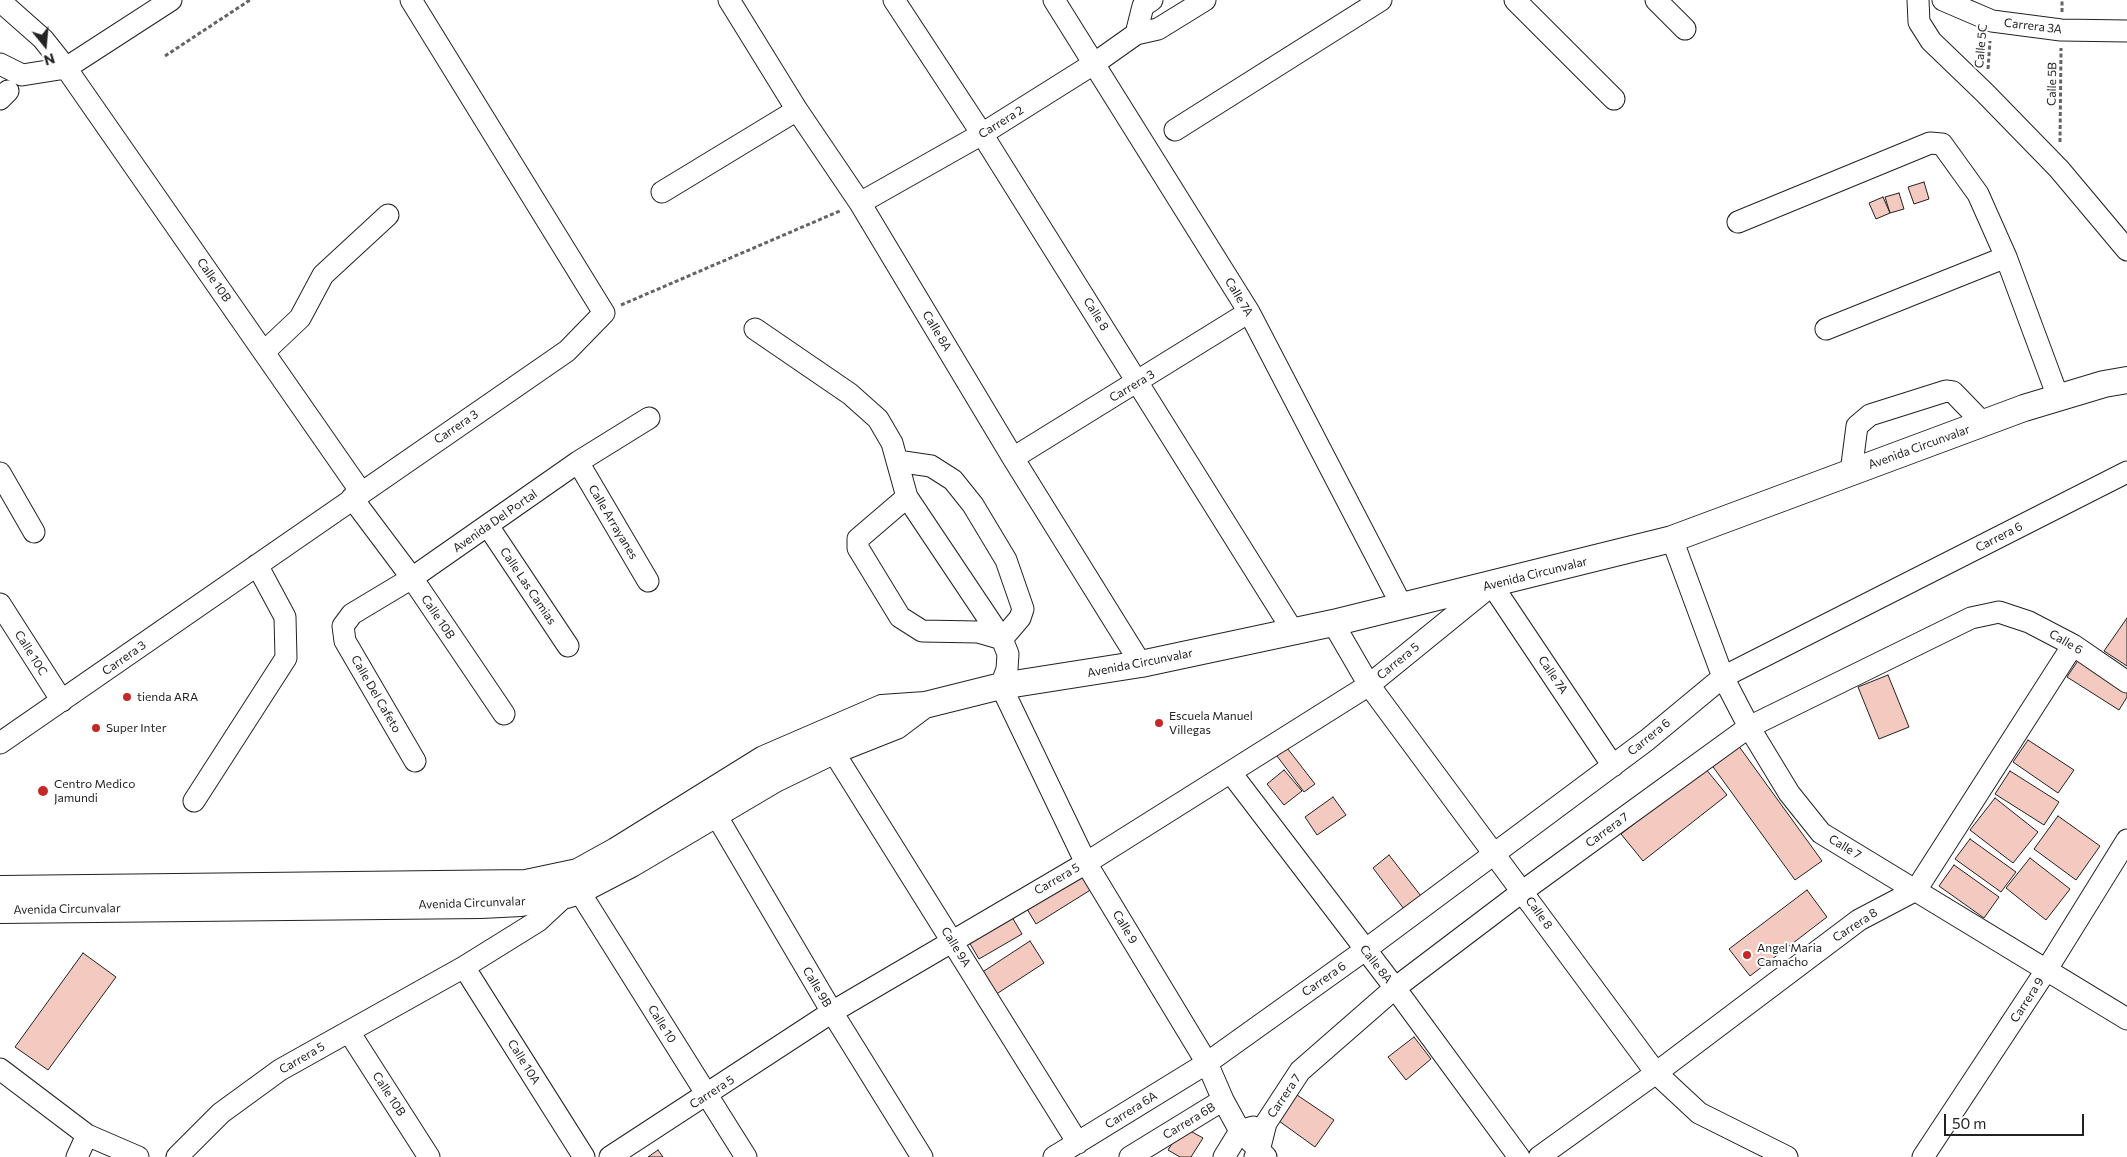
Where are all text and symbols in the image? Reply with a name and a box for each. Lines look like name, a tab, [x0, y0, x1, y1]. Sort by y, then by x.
street label: Carrera 3A	[2003, 15, 2063, 37]
north arrow	[20, 20, 70, 70]
street label: Calle 5C	[1972, 23, 1990, 69]
text: N	[42, 50, 57, 69]
street label: Calle 5B	[2044, 62, 2060, 106]
street label: Carrera 2	[976, 103, 1026, 141]
street label: Calle 10B	[194, 255, 234, 305]
street label: Calle 7A	[1222, 275, 1256, 319]
street label: Calle 8	[1080, 295, 1112, 333]
street label: Calle 8A	[919, 308, 955, 354]
street label: Carrera 3	[1107, 367, 1157, 405]
street label: Carrera 3	[431, 407, 481, 447]
street label: Avenida Circunvalar	[1866, 422, 1972, 472]
street label: Calle Arrayanes	[585, 482, 641, 562]
street label: Avenida Del Portal	[450, 487, 540, 555]
street label: Carrera 6	[1973, 519, 2025, 555]
street label: Calle Las Camias	[497, 545, 559, 627]
street label: Avenida Circunvalar	[1481, 554, 1589, 594]
street label: Calle 10B	[418, 592, 458, 642]
street label: Calle 6	[2047, 627, 2085, 657]
street label: Calle 10C	[12, 628, 50, 678]
street label: Carrera 3	[99, 638, 149, 678]
street label: Carrera 5	[1374, 640, 1422, 682]
street label: Avenida Circunvalar	[1086, 646, 1194, 680]
street label: Calle Del Cafeto	[348, 653, 404, 735]
street label: Calle 7A	[1535, 653, 1571, 697]
place label: tienda ARA	[137, 690, 198, 704]
marker: tienda ARA	[121, 691, 133, 703]
place label: Escuela Manuel Villegas	[1169, 709, 1253, 737]
street label: Carrera 6	[1625, 715, 1673, 759]
marker: Escuela Manuel Villegas	[1153, 717, 1165, 729]
place label: Super Inter	[106, 721, 166, 735]
marker: Super Inter	[90, 722, 102, 734]
place label: Centro Medico Jamundi	[54, 777, 135, 805]
marker: Centro Medico Jamundi	[36, 784, 50, 798]
street label: Carrera 7	[1583, 810, 1631, 850]
street label: Calle 7	[1826, 832, 1864, 862]
street label: Carrera 5	[1032, 860, 1082, 898]
street label: Avenida Circunvalar	[418, 894, 526, 912]
street label: Calle 8	[1522, 894, 1556, 932]
street label: Avenida Circunvalar	[13, 901, 121, 917]
street label: Carrera 8	[1830, 905, 1880, 945]
street label: Calle 9	[1109, 908, 1141, 946]
street label: Calle 9A	[938, 924, 974, 970]
place label: Angel Maria Camacho	[1757, 941, 1822, 969]
street label: Calle 8A	[1357, 942, 1395, 986]
marker: Angel Maria Camacho	[1741, 949, 1753, 961]
street label: Carrera 6	[1299, 959, 1349, 999]
street label: Calle 9B	[799, 964, 835, 1010]
street label: Carrera 9	[2007, 975, 2047, 1025]
street label: Calle 10	[645, 1002, 679, 1046]
street label: Calle 10A	[505, 1037, 543, 1087]
street label: Carrera 5	[277, 1039, 327, 1077]
street label: Calle 10B	[369, 1069, 409, 1119]
street label: Carrera 7	[1264, 1071, 1304, 1121]
street label: Carrera 5	[687, 1072, 737, 1112]
street label: Carrera 6A	[1102, 1088, 1160, 1132]
street label: Carrera 6B	[1160, 1100, 1218, 1142]
scale bar	[1947, 1104, 2087, 1136]
text: 50 m	[1952, 1114, 1986, 1132]

